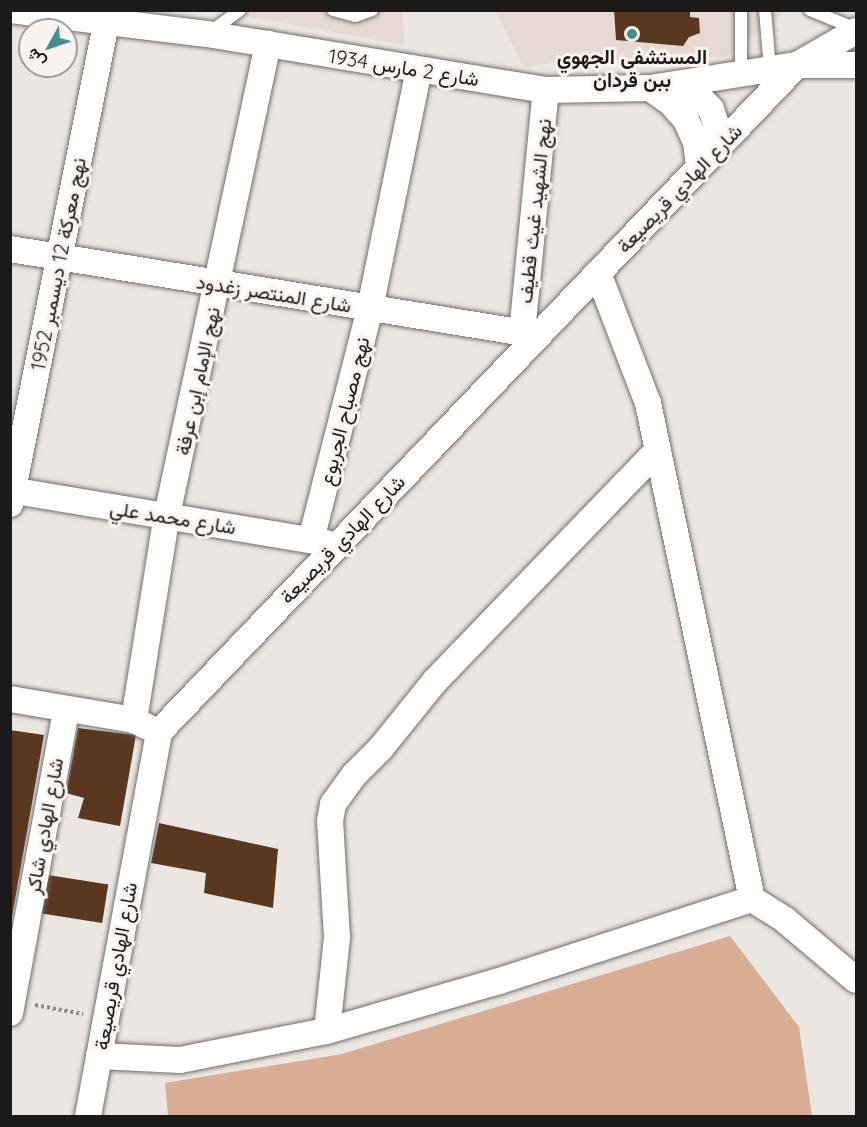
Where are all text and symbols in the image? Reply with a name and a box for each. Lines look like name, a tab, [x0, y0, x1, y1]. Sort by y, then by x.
north arrow	[18, 18, 78, 78]
marker: المستشفى الجهوي ببن قردان	[623, 25, 641, 43]
street label: شارع 2 مارس 1934	[327, 43, 481, 91]
text: ش	[22, 44, 50, 72]
place label: المستشفى الجهوي ببن قردان	[557, 45, 707, 92]
street label: نهج الشهيد غيث قطيف	[512, 117, 556, 305]
street label: شارع الهادي قريصيعة	[611, 119, 747, 257]
street label: نهج معركة 12 ديسمبر 1952	[26, 156, 90, 372]
street label: شارع المنتصر زغدود	[195, 269, 353, 317]
street label: نهج الإمام إبن عرفة	[170, 305, 224, 457]
street label: نهج مصباح الجربوع	[314, 334, 374, 488]
street label: شارع الهادي قريصيعة	[274, 470, 410, 608]
street label: شارع محمد علي	[108, 495, 238, 539]
street label: شارع الهادي شاكر	[20, 756, 68, 896]
street label: شارع الهادي قريصيعة	[88, 880, 142, 1052]

